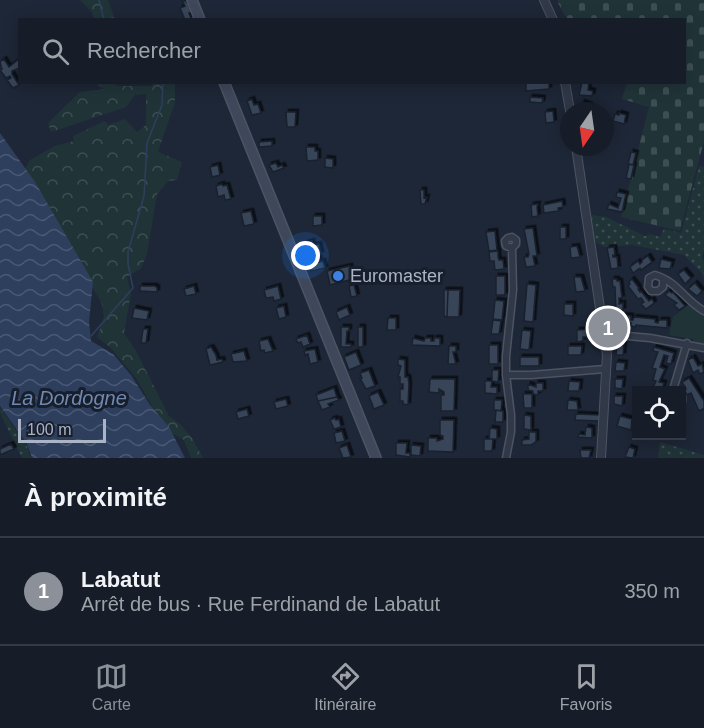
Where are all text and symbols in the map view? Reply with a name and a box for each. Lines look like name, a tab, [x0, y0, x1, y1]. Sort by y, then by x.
search box	[18, 18, 686, 84]
icon: search	[39, 35, 72, 68]
text: Rechercher	[87, 38, 201, 63]
north arrow	[560, 102, 614, 156]
your location	[291, 241, 320, 270]
place label: Euromaster	[350, 266, 443, 286]
marker: Euromaster	[331, 269, 345, 283]
pin: 1	[588, 306, 628, 350]
map controls	[632, 386, 686, 440]
button: locate	[632, 386, 686, 440]
water label: La Dordogne	[11, 387, 127, 409]
scale bar	[18, 416, 106, 444]
text: 100 m	[27, 421, 71, 438]
text: À proximité	[24, 482, 167, 512]
text: Labatut	[81, 567, 160, 592]
text: 1	[38, 580, 49, 602]
text: 350 m	[624, 580, 680, 602]
text: Arrêt de bus · Rue Ferdinand de Labatut	[81, 593, 440, 615]
tab: Carte	[92, 660, 131, 714]
tab: Itinéraire	[314, 660, 376, 714]
tab: Favoris	[560, 660, 612, 714]

